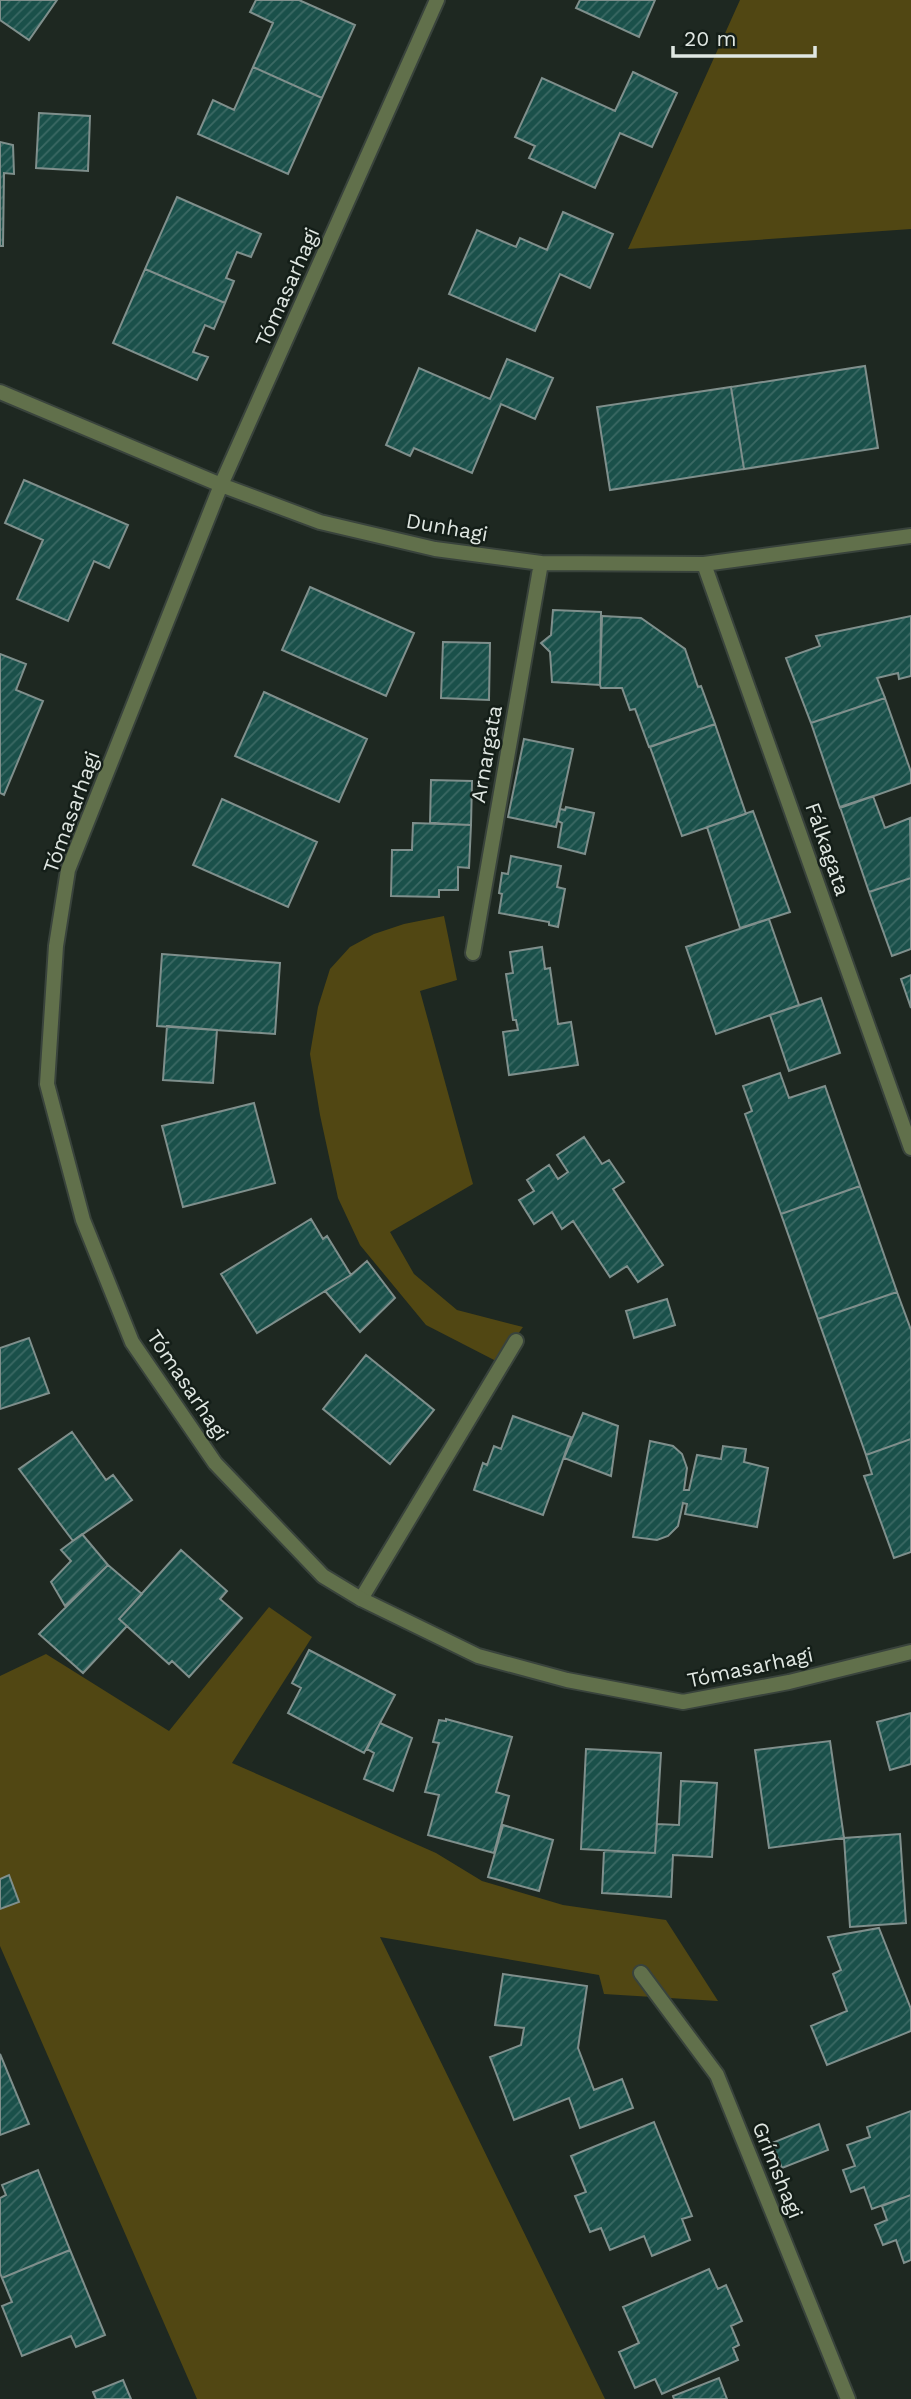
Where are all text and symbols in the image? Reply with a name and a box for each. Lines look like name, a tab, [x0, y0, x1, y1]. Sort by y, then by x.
scale bar	[673, 14, 815, 58]
text: 20 m	[684, 26, 736, 51]
street label: Tómasarhagi	[250, 223, 324, 351]
street label: Dunhagi	[404, 508, 490, 546]
street label: Arnargata	[465, 703, 507, 805]
street label: Tómasarhagi	[37, 748, 105, 876]
street label: Fálkagata	[800, 799, 856, 899]
street label: Tómasarhagi	[142, 1325, 234, 1445]
street label: Tómasarhagi	[685, 1641, 815, 1693]
street label: Grímshagi	[747, 2118, 809, 2222]

